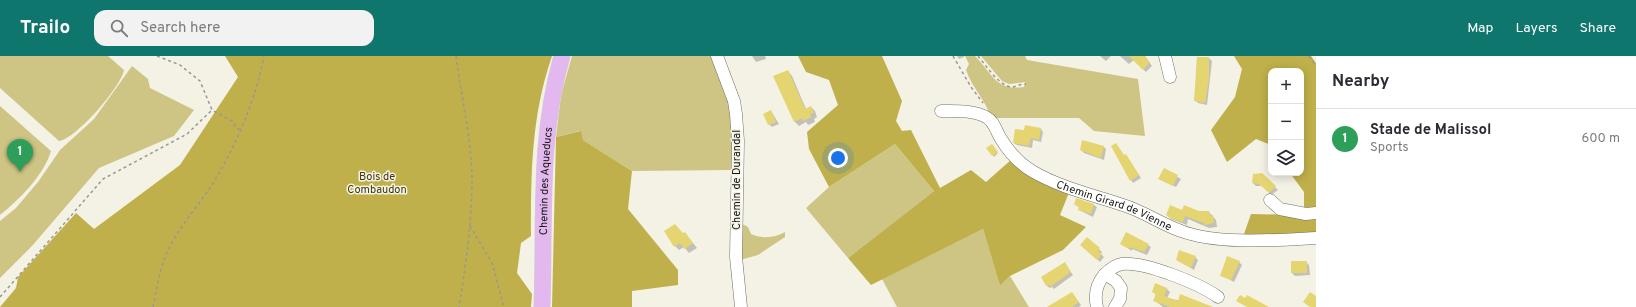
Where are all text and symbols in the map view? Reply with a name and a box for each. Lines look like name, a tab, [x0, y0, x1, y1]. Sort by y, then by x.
search box	[94, 10, 374, 46]
text: Trailo	[20, 16, 70, 40]
icon: search	[108, 17, 130, 39]
text: Search here	[140, 19, 220, 38]
text: Map	[1467, 20, 1493, 37]
text: Layers	[1515, 20, 1557, 37]
text: Share	[1579, 20, 1616, 37]
map controls	[1268, 68, 1304, 176]
button: +	[1268, 68, 1304, 104]
text: Nearby	[1332, 71, 1389, 93]
button: −	[1268, 104, 1304, 140]
text: Stade de Malissol	[1370, 121, 1491, 140]
street label: Chemin des Aqueducs	[537, 126, 556, 235]
street label: Chemin de Durandal	[730, 130, 744, 230]
text: 1	[1342, 131, 1348, 147]
text: 600 m	[1582, 131, 1620, 147]
pin: 1	[7, 139, 33, 172]
button: layers	[1268, 140, 1304, 176]
text: Sports	[1370, 140, 1409, 156]
your location	[828, 148, 848, 168]
park label: Bois de Combaudon	[347, 170, 407, 197]
street label: Chemin Girard de Vienne	[1054, 178, 1174, 234]

